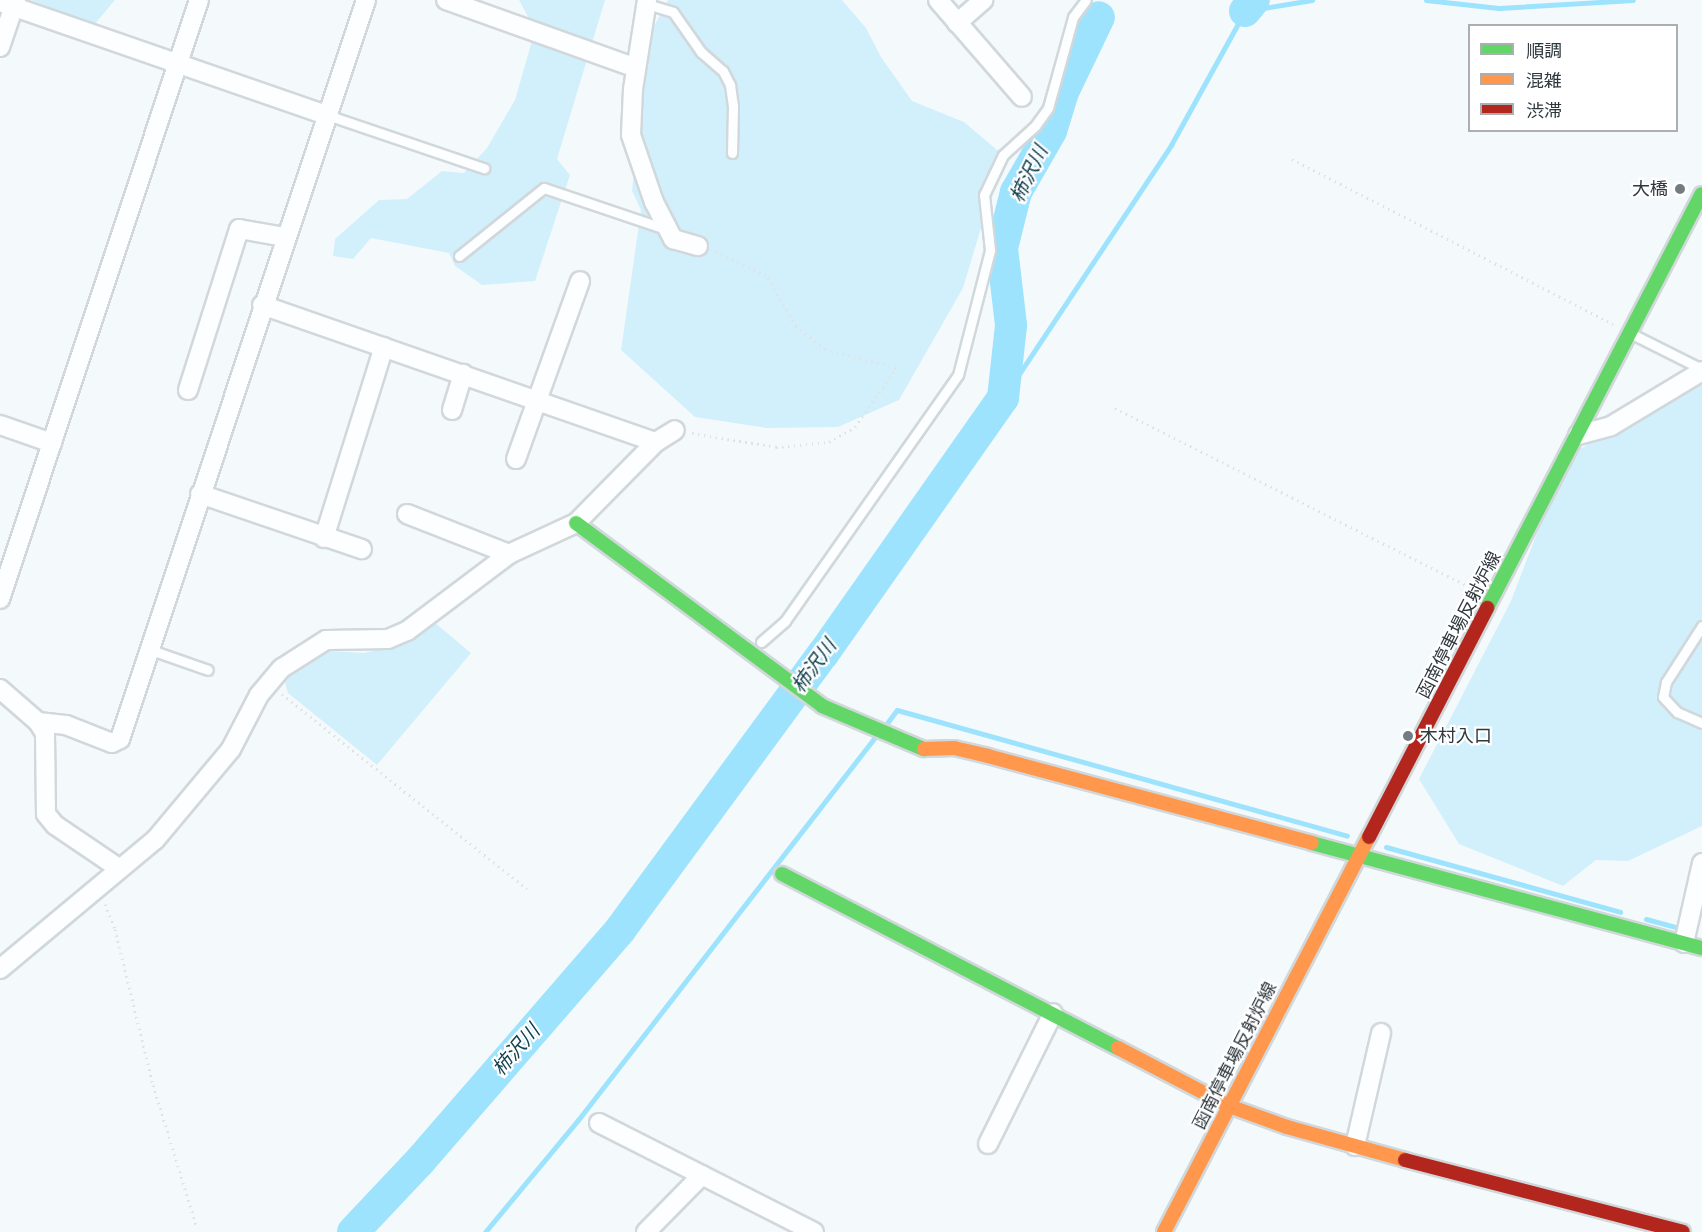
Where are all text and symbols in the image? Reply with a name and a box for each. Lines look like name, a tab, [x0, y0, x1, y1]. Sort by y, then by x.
legend	[1468, 24, 1678, 132]
text: 順調	[1526, 40, 1562, 62]
text: 混雑	[1526, 70, 1562, 92]
text: 渋滞	[1526, 100, 1562, 122]
water label: 柿沢川	[1005, 142, 1053, 206]
place label: 大橋	[1632, 178, 1668, 200]
marker: 大橋	[1673, 182, 1687, 196]
street label: 函南停車場反射炉線	[1413, 548, 1505, 702]
water label: 柿沢川	[787, 635, 841, 697]
place label: 木村入口	[1420, 725, 1492, 747]
marker: 木村入口	[1401, 729, 1415, 743]
street label: 函南停車場反射炉線	[1189, 979, 1281, 1133]
water label: 柿沢川	[487, 1019, 545, 1081]

